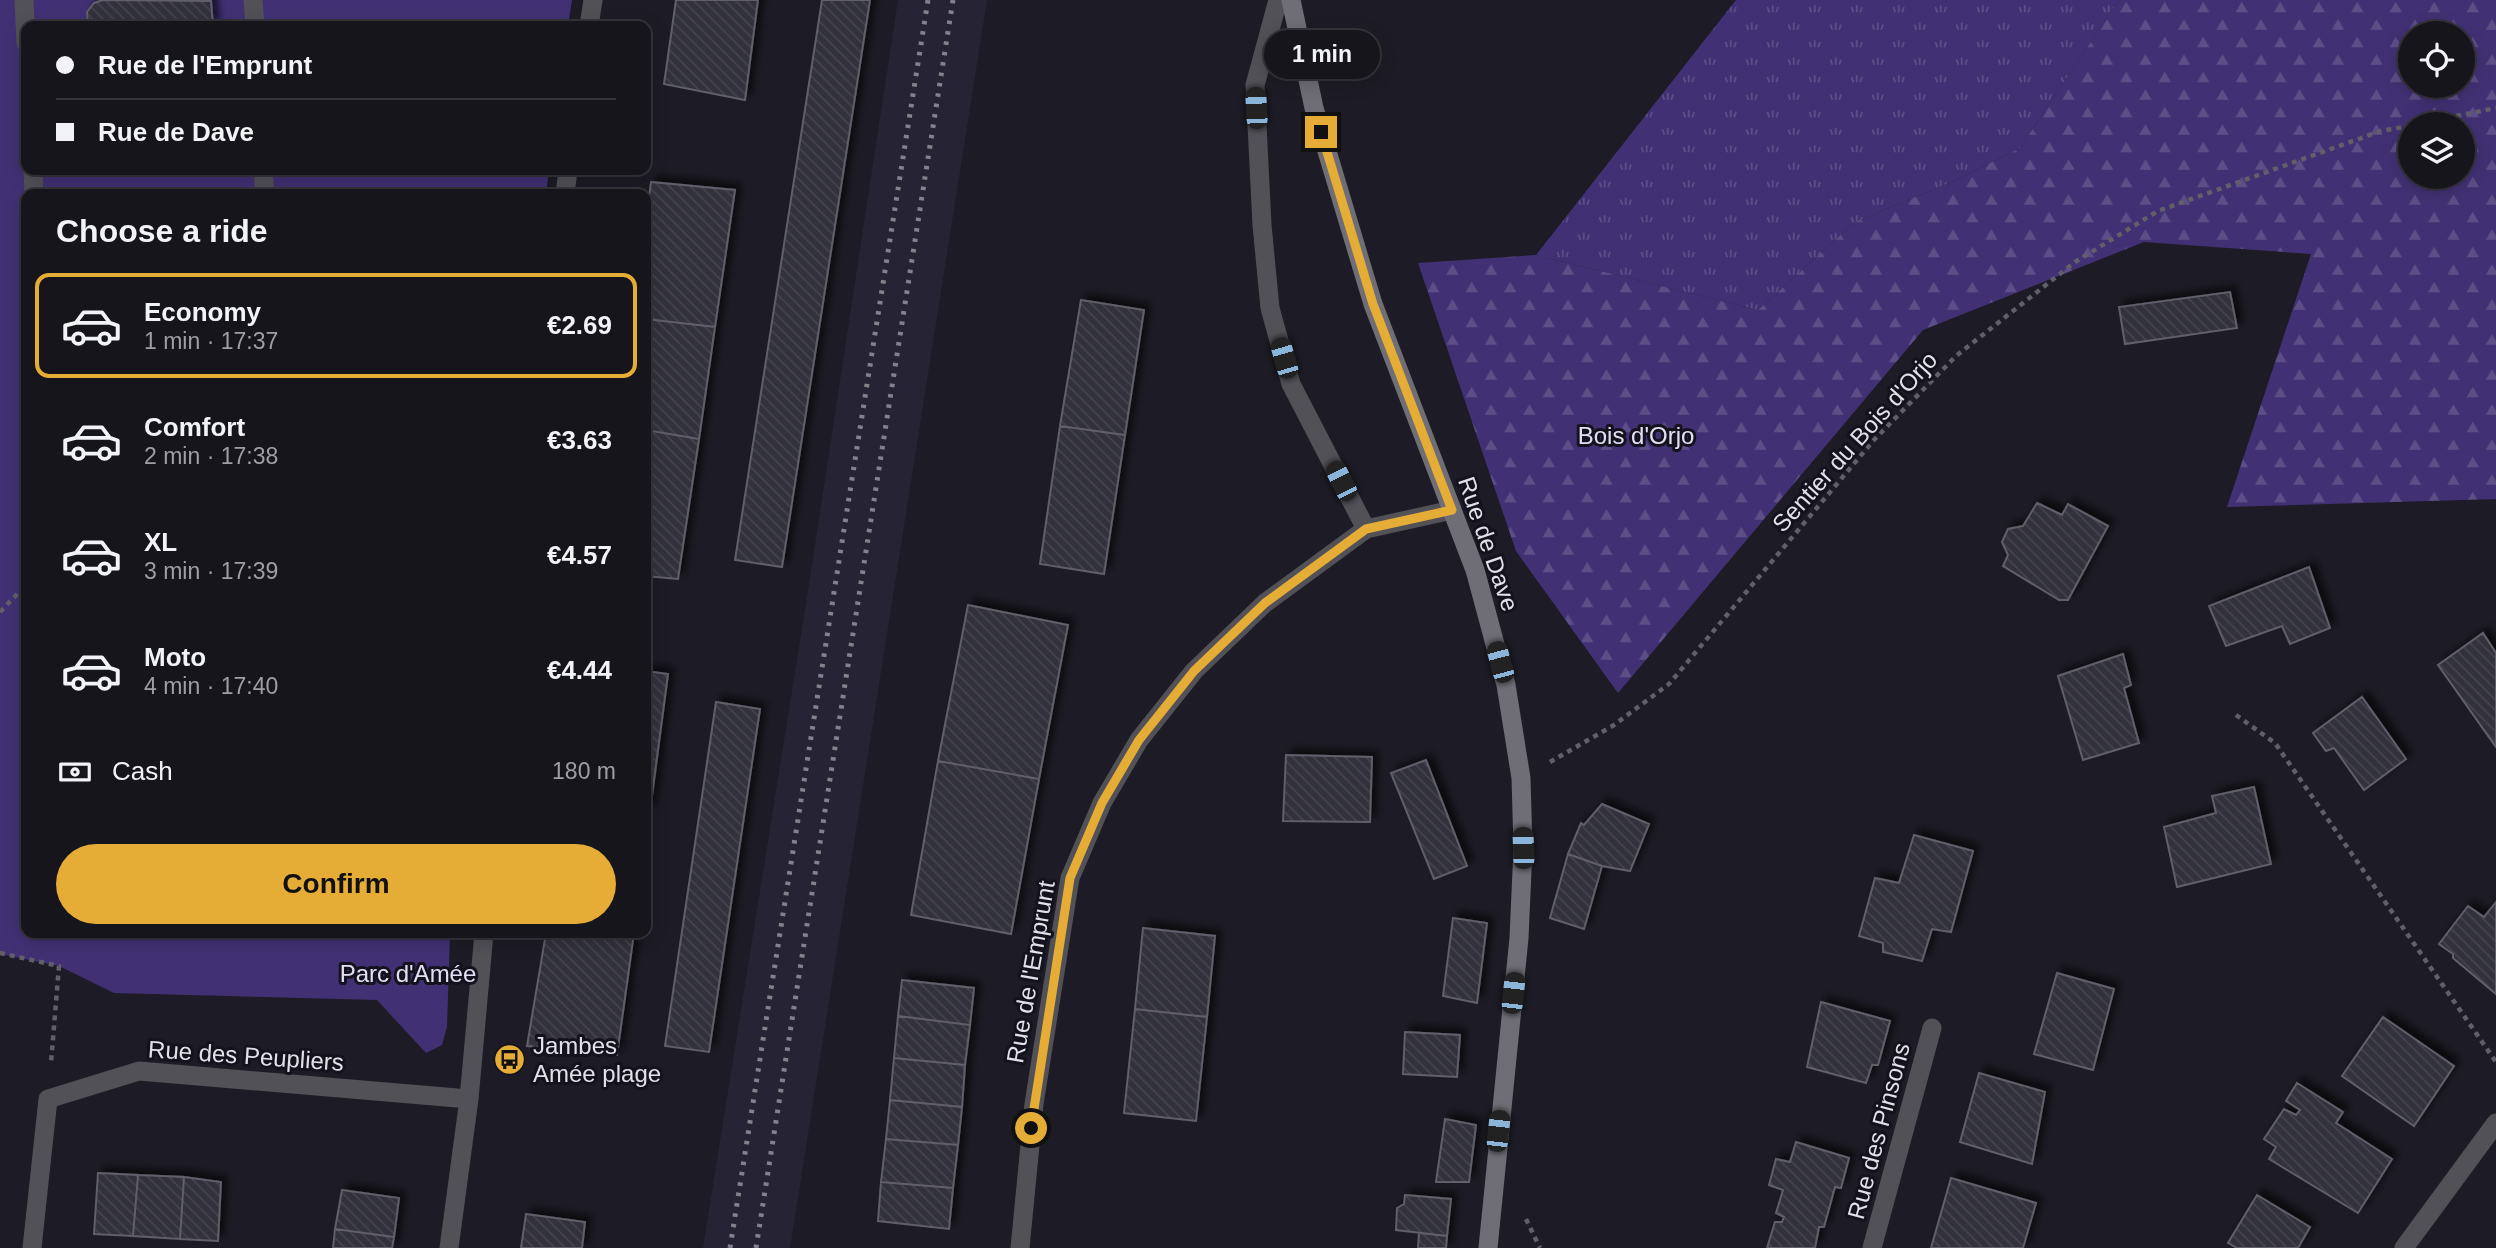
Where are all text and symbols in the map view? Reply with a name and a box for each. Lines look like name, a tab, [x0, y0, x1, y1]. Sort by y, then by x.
map controls	[2398, 21, 2475, 189]
button: locate	[2398, 21, 2475, 98]
callout: 1 min	[1263, 31, 1379, 80]
text: 1 min	[1292, 41, 1352, 67]
text: Rue de l'Emprunt	[98, 50, 312, 80]
car	[1245, 86, 1268, 130]
button: layers	[2398, 112, 2475, 189]
route end	[1305, 116, 1337, 148]
text: Rue de Dave	[98, 117, 254, 147]
text: Choose a ride	[56, 213, 268, 249]
icon: car	[60, 294, 123, 357]
text: Economy	[144, 297, 261, 327]
text: €2.69	[547, 310, 612, 340]
text: 1 min · 17:37	[144, 328, 278, 354]
car	[1269, 335, 1300, 381]
street label: Sentier du Bois d'Orjo	[1767, 346, 1943, 537]
icon: car	[60, 409, 123, 472]
text: Comfort	[144, 412, 245, 442]
park label: Bois d'Orjo	[1578, 422, 1694, 449]
text: €3.63	[547, 425, 612, 455]
text: 2 min · 17:38	[144, 443, 278, 469]
car	[1323, 458, 1360, 504]
street label: Rue de Dave	[1453, 473, 1524, 614]
icon: car	[60, 524, 123, 587]
text: XL	[144, 527, 177, 557]
text: €4.57	[547, 540, 612, 570]
text: 3 min · 17:39	[144, 558, 278, 584]
icon: car	[60, 639, 123, 702]
car	[1485, 639, 1516, 685]
text: Moto	[144, 642, 206, 672]
text: €4.44	[547, 655, 612, 685]
text: 4 min · 17:40	[144, 673, 278, 699]
icon: cash	[56, 753, 94, 791]
text: Cash	[112, 756, 173, 786]
text: 180 m	[552, 758, 616, 784]
car	[1512, 827, 1535, 869]
button: Confirm	[56, 844, 616, 924]
street label: Rue de l'Emprunt	[1001, 878, 1060, 1065]
park label: Parc d'Amée	[340, 960, 476, 987]
car	[1501, 971, 1526, 1015]
place label: Jambes Amée plage	[533, 1032, 661, 1087]
street label: Rue des Peupliers	[147, 1035, 345, 1076]
street label: Rue des Pinsons	[1842, 1040, 1915, 1222]
bus stop icon: Jambes Amée plage	[493, 1043, 527, 1077]
car	[1486, 1109, 1511, 1153]
route start	[1015, 1112, 1047, 1144]

